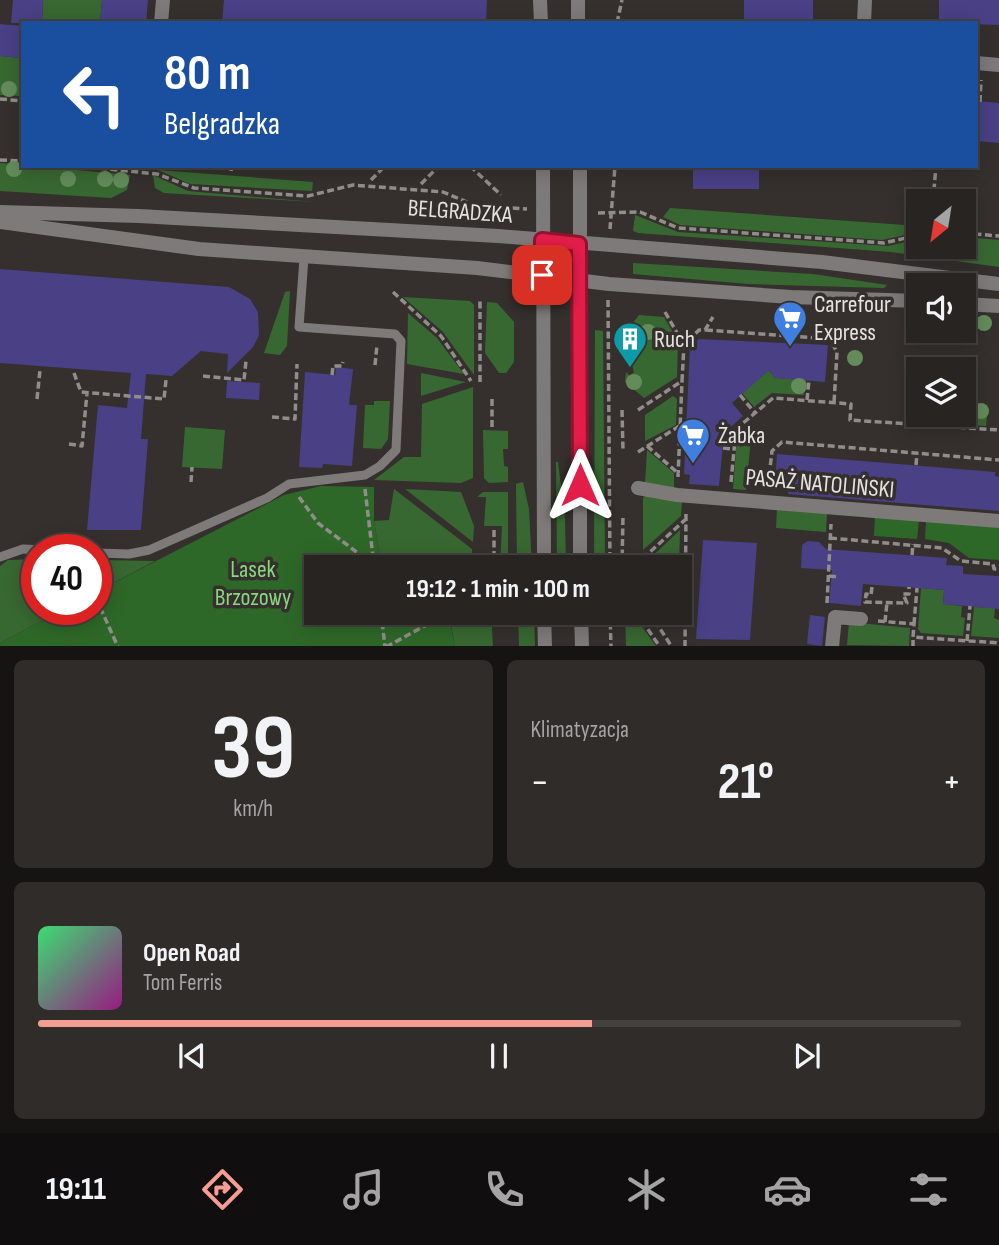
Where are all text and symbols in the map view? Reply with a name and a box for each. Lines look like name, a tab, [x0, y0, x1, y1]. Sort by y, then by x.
text: 80 m	[164, 45, 251, 104]
icon: left	[49, 49, 140, 140]
text: Belgradzka	[164, 105, 280, 144]
north arrow	[906, 189, 976, 259]
map controls	[906, 189, 976, 427]
street label: BELGRADZKA	[407, 193, 514, 230]
pin	[512, 245, 572, 305]
icon: arrive	[523, 256, 561, 294]
button: sound	[906, 273, 976, 343]
place label: Carrefour Express	[814, 290, 891, 347]
supermarket icon: Carrefour Express	[771, 299, 809, 348]
building icon: Ruch	[611, 320, 649, 369]
place label: Ruch	[654, 325, 695, 354]
button: layers	[906, 357, 976, 427]
supermarket icon: Żabka	[674, 416, 712, 465]
place label: Żabka	[718, 421, 765, 450]
position arrow	[543, 448, 617, 522]
street label: PASAŻ NATOLIŃSKI	[744, 463, 895, 504]
speed limit sign: 40	[21, 534, 112, 625]
park label: Lasek Brzozowy	[215, 555, 291, 612]
text: 19:12 · 1 min · 100 m	[406, 574, 590, 605]
text: 39	[211, 695, 295, 804]
text: Klimatyzacja	[531, 716, 629, 744]
text: 21°	[718, 751, 774, 814]
text: −	[531, 760, 549, 805]
text: +	[942, 760, 961, 805]
text: km/h	[233, 795, 273, 823]
text: Open Road	[143, 938, 240, 969]
text: Tom Ferris	[143, 969, 222, 997]
icon: previous	[173, 1037, 211, 1075]
icon: pause	[480, 1037, 518, 1075]
icon: next	[788, 1037, 826, 1075]
icon: directions	[198, 1165, 247, 1214]
icon: music	[339, 1165, 388, 1214]
icon: phone	[480, 1165, 529, 1214]
icon: climate	[622, 1165, 671, 1214]
icon: car	[763, 1165, 812, 1214]
icon: filters	[904, 1165, 953, 1214]
text: 19:11	[46, 1170, 106, 1209]

